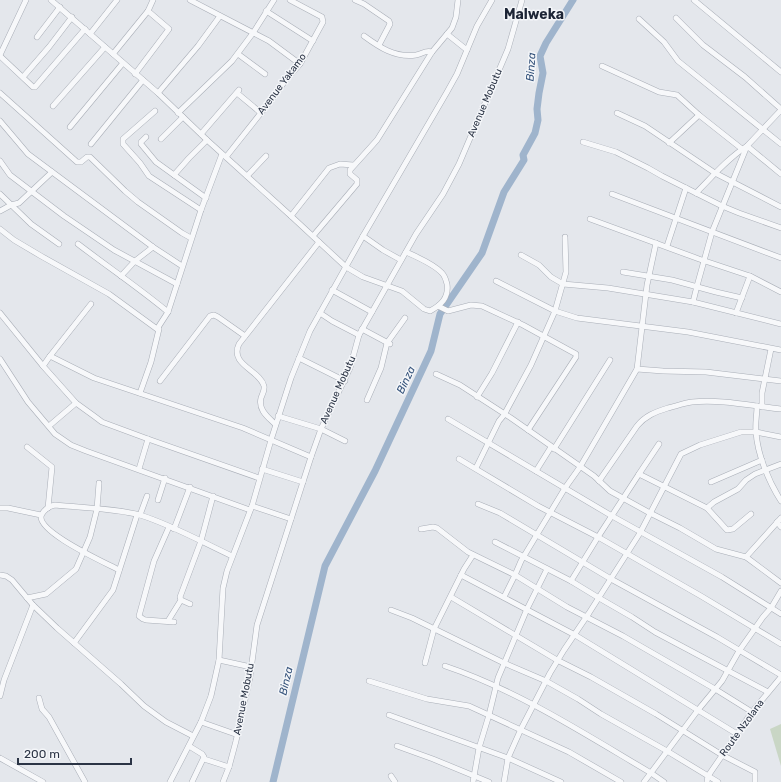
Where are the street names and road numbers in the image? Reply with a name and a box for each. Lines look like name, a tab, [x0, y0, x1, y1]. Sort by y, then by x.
street label: Avenue Yakamo	[255, 51, 309, 117]
street label: Avenue Mobutu	[465, 67, 505, 139]
street label: Avenue Mobutu	[318, 354, 358, 426]
street label: Avenue Mobutu	[231, 662, 257, 736]
street label: Route Nzolana	[717, 697, 767, 759]

